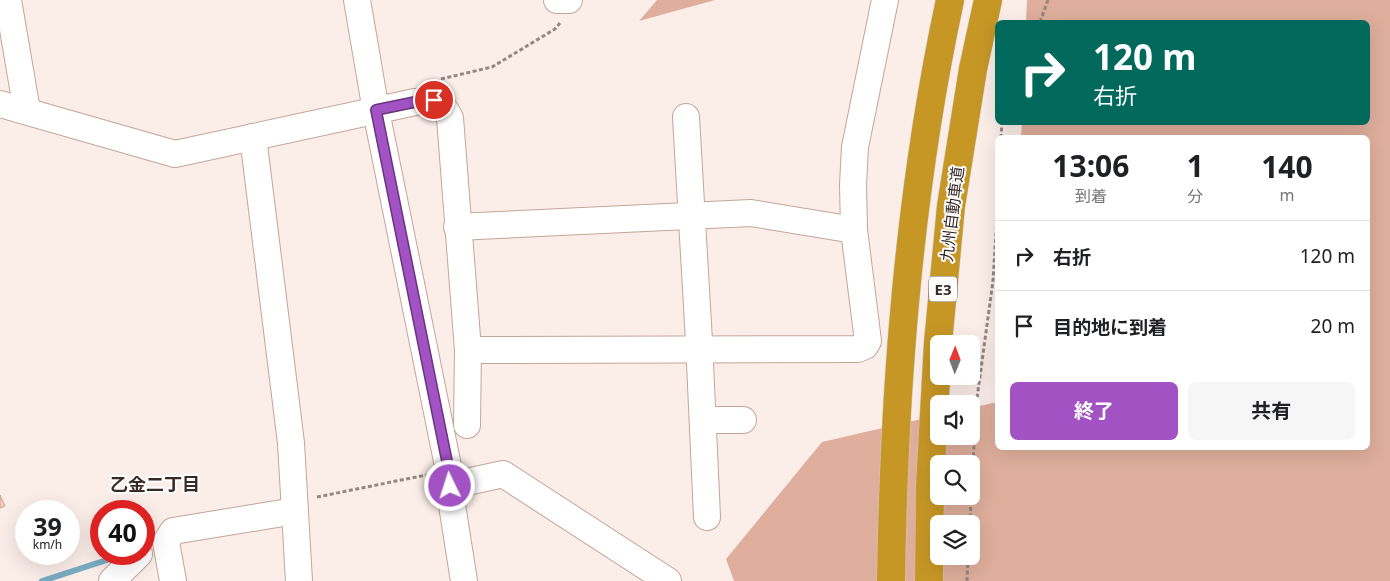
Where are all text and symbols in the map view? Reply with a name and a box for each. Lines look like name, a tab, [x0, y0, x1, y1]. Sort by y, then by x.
text: 120 m	[1093, 33, 1196, 80]
icon: right	[1010, 40, 1075, 105]
pin	[413, 79, 455, 121]
text: 右折	[1093, 80, 1137, 110]
icon: arrive	[420, 86, 448, 114]
text: 13:06	[1052, 145, 1129, 186]
text: 1	[1187, 145, 1204, 186]
text: 140	[1261, 146, 1313, 187]
street label: 九州自動車道	[935, 165, 969, 263]
text: m	[1279, 184, 1294, 206]
text: 到着	[1075, 185, 1107, 207]
text: 分	[1187, 185, 1203, 207]
icon: right	[1010, 242, 1038, 270]
text: 120 m	[1300, 243, 1355, 269]
text: 右折	[1053, 244, 1091, 270]
road number: E3	[929, 276, 957, 302]
icon: arrive	[1010, 312, 1038, 340]
text: 20 m	[1311, 313, 1355, 339]
text: 目的地に到着	[1053, 314, 1167, 340]
north arrow	[930, 335, 980, 385]
map controls	[930, 335, 980, 565]
button: 終了	[1010, 382, 1178, 440]
button: 共有	[1188, 382, 1355, 440]
button: sound	[930, 395, 980, 445]
button: search	[930, 455, 980, 505]
position arrow	[423, 459, 475, 511]
district label: 乙金二丁目	[110, 472, 200, 496]
speed limit sign: 40	[90, 500, 155, 565]
text: 39	[33, 509, 62, 543]
button: layers	[930, 515, 980, 565]
text: km/h	[33, 536, 62, 553]

